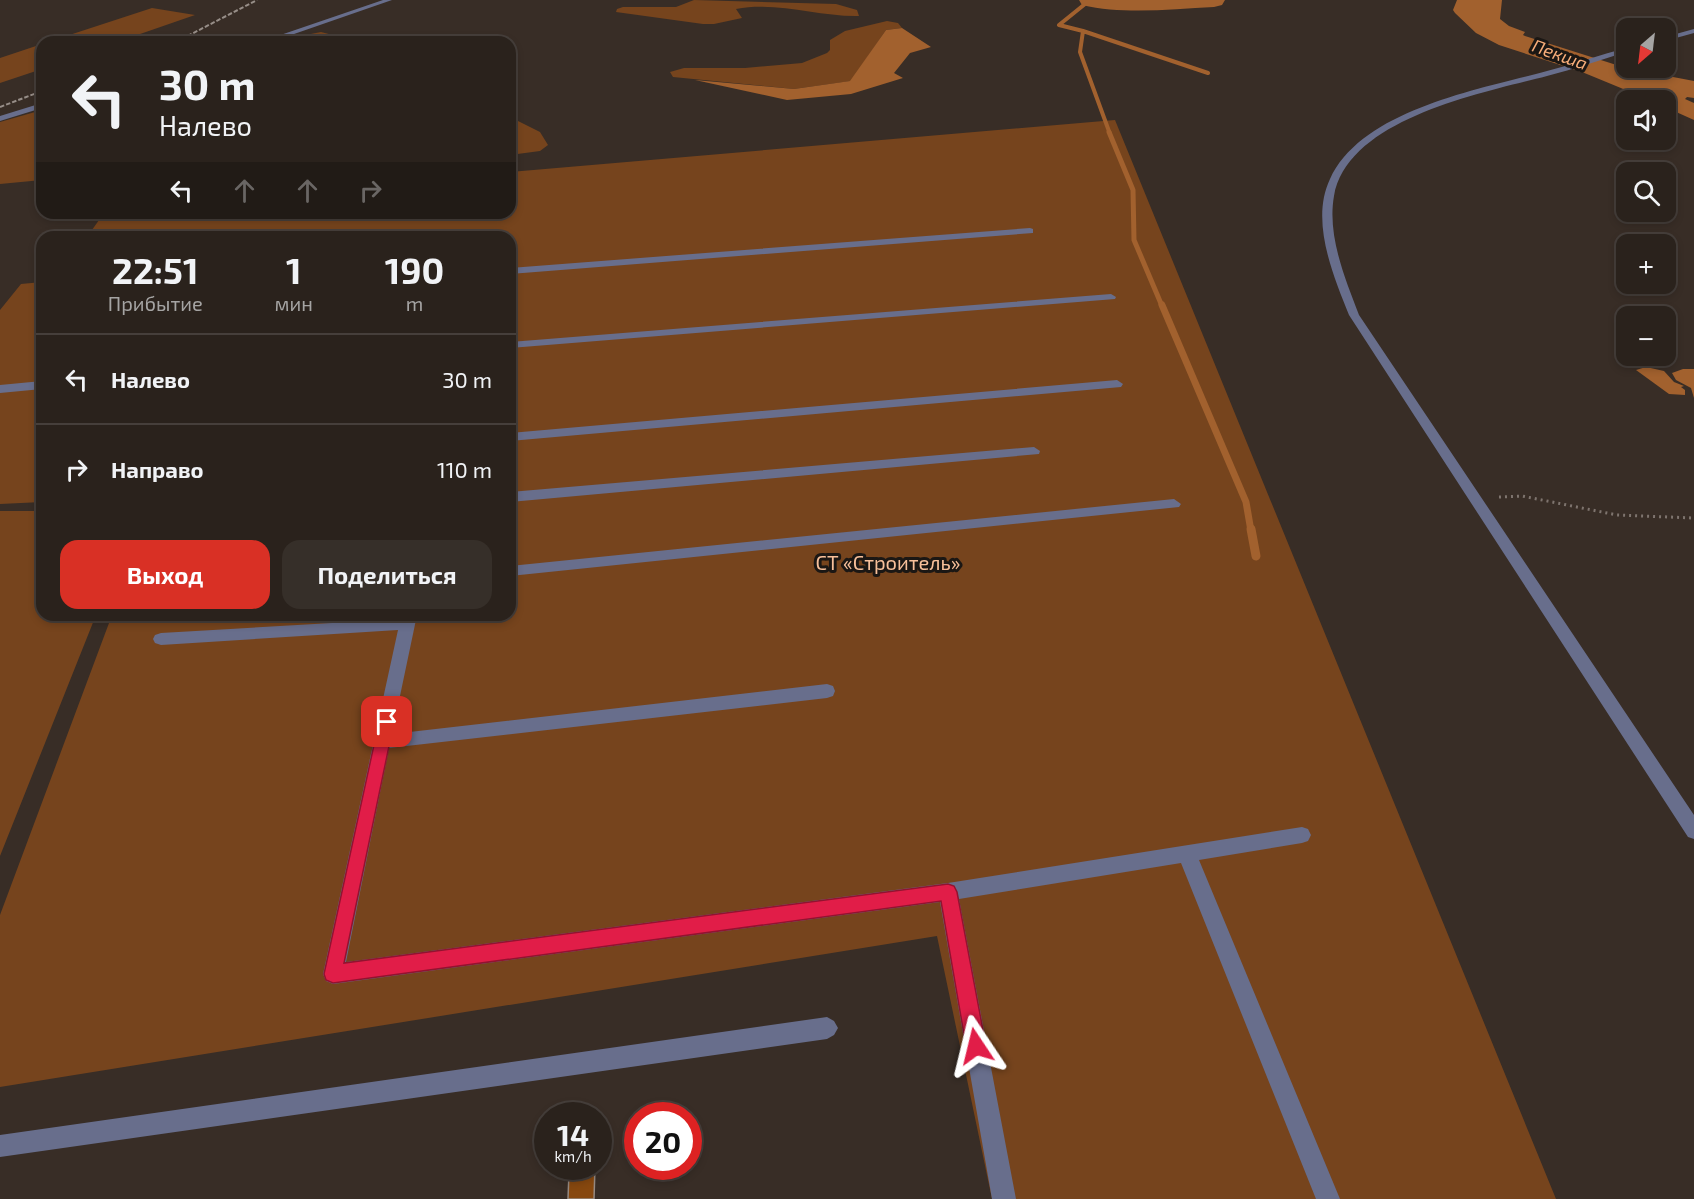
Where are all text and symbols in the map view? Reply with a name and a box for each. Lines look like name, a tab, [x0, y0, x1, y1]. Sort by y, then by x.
north arrow	[1616, 18, 1676, 78]
map controls	[1616, 18, 1676, 366]
water label: Пекша	[1529, 34, 1591, 74]
text: 30 m	[159, 58, 255, 108]
icon: left	[60, 60, 138, 138]
button: sound	[1616, 90, 1676, 150]
text: Налево	[159, 109, 252, 141]
button: search	[1616, 162, 1676, 222]
icon: left	[165, 174, 198, 207]
icon: ahead	[228, 174, 261, 207]
icon: ahead	[291, 174, 324, 207]
icon: right	[354, 174, 387, 207]
button: +	[1616, 234, 1676, 294]
text: 22:51	[112, 248, 199, 291]
text: 1	[286, 248, 302, 291]
text: 190	[385, 248, 444, 291]
text: Прибытие	[108, 291, 203, 315]
text: мин	[275, 291, 313, 315]
text: m	[406, 291, 423, 315]
button: −	[1616, 306, 1676, 366]
icon: left	[60, 363, 93, 396]
text: Налево	[111, 366, 190, 392]
text: 30 m	[442, 366, 492, 392]
icon: right	[60, 453, 93, 486]
text: Направо	[111, 456, 204, 482]
text: 110 m	[437, 456, 492, 482]
button: Выход	[60, 540, 270, 609]
button: Поделиться	[282, 540, 492, 609]
park label: СТ «Строитель»	[816, 550, 960, 574]
pin	[361, 696, 412, 747]
icon: arrive	[370, 705, 403, 738]
position arrow	[944, 1014, 1008, 1078]
speed limit sign: 20	[624, 1102, 702, 1180]
text: 14	[557, 1116, 589, 1152]
text: km/h	[554, 1147, 592, 1165]

